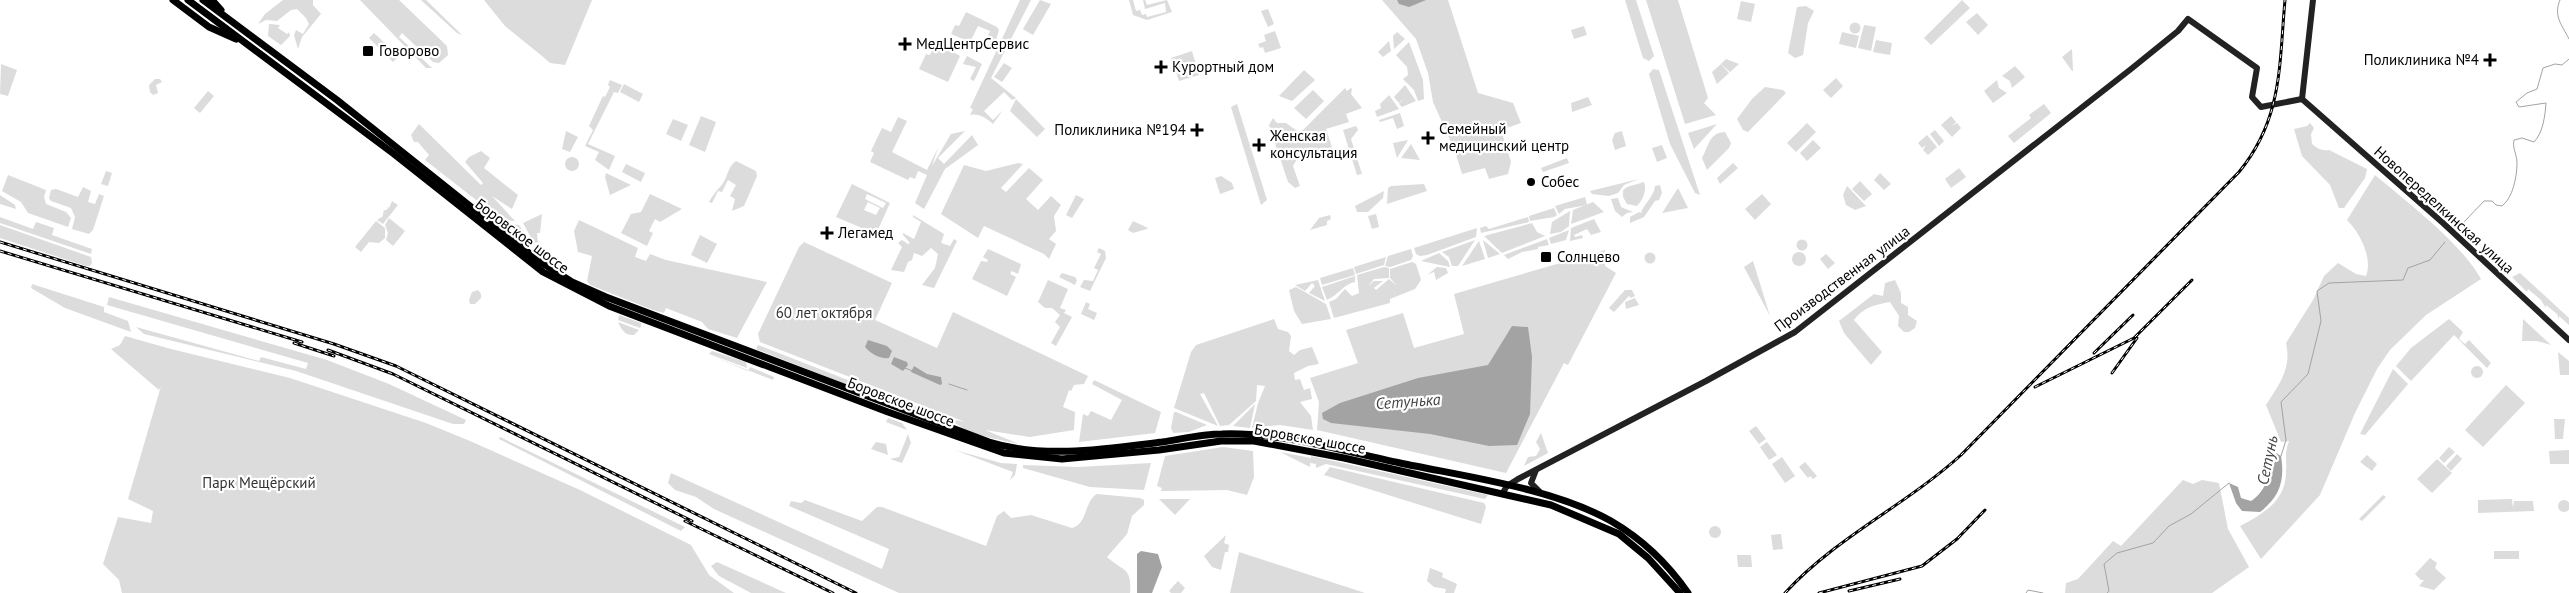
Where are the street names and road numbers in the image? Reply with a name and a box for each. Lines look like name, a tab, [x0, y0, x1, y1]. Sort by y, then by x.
street label: Новопеределкинская улица	[2370, 142, 2518, 278]
street label: Боровское шоссе	[471, 194, 573, 277]
street label: Производственная улица	[1770, 221, 1913, 336]
street label: Боровское шоссе	[845, 372, 957, 431]
street label: Боровское шоссе	[1253, 419, 1367, 458]

